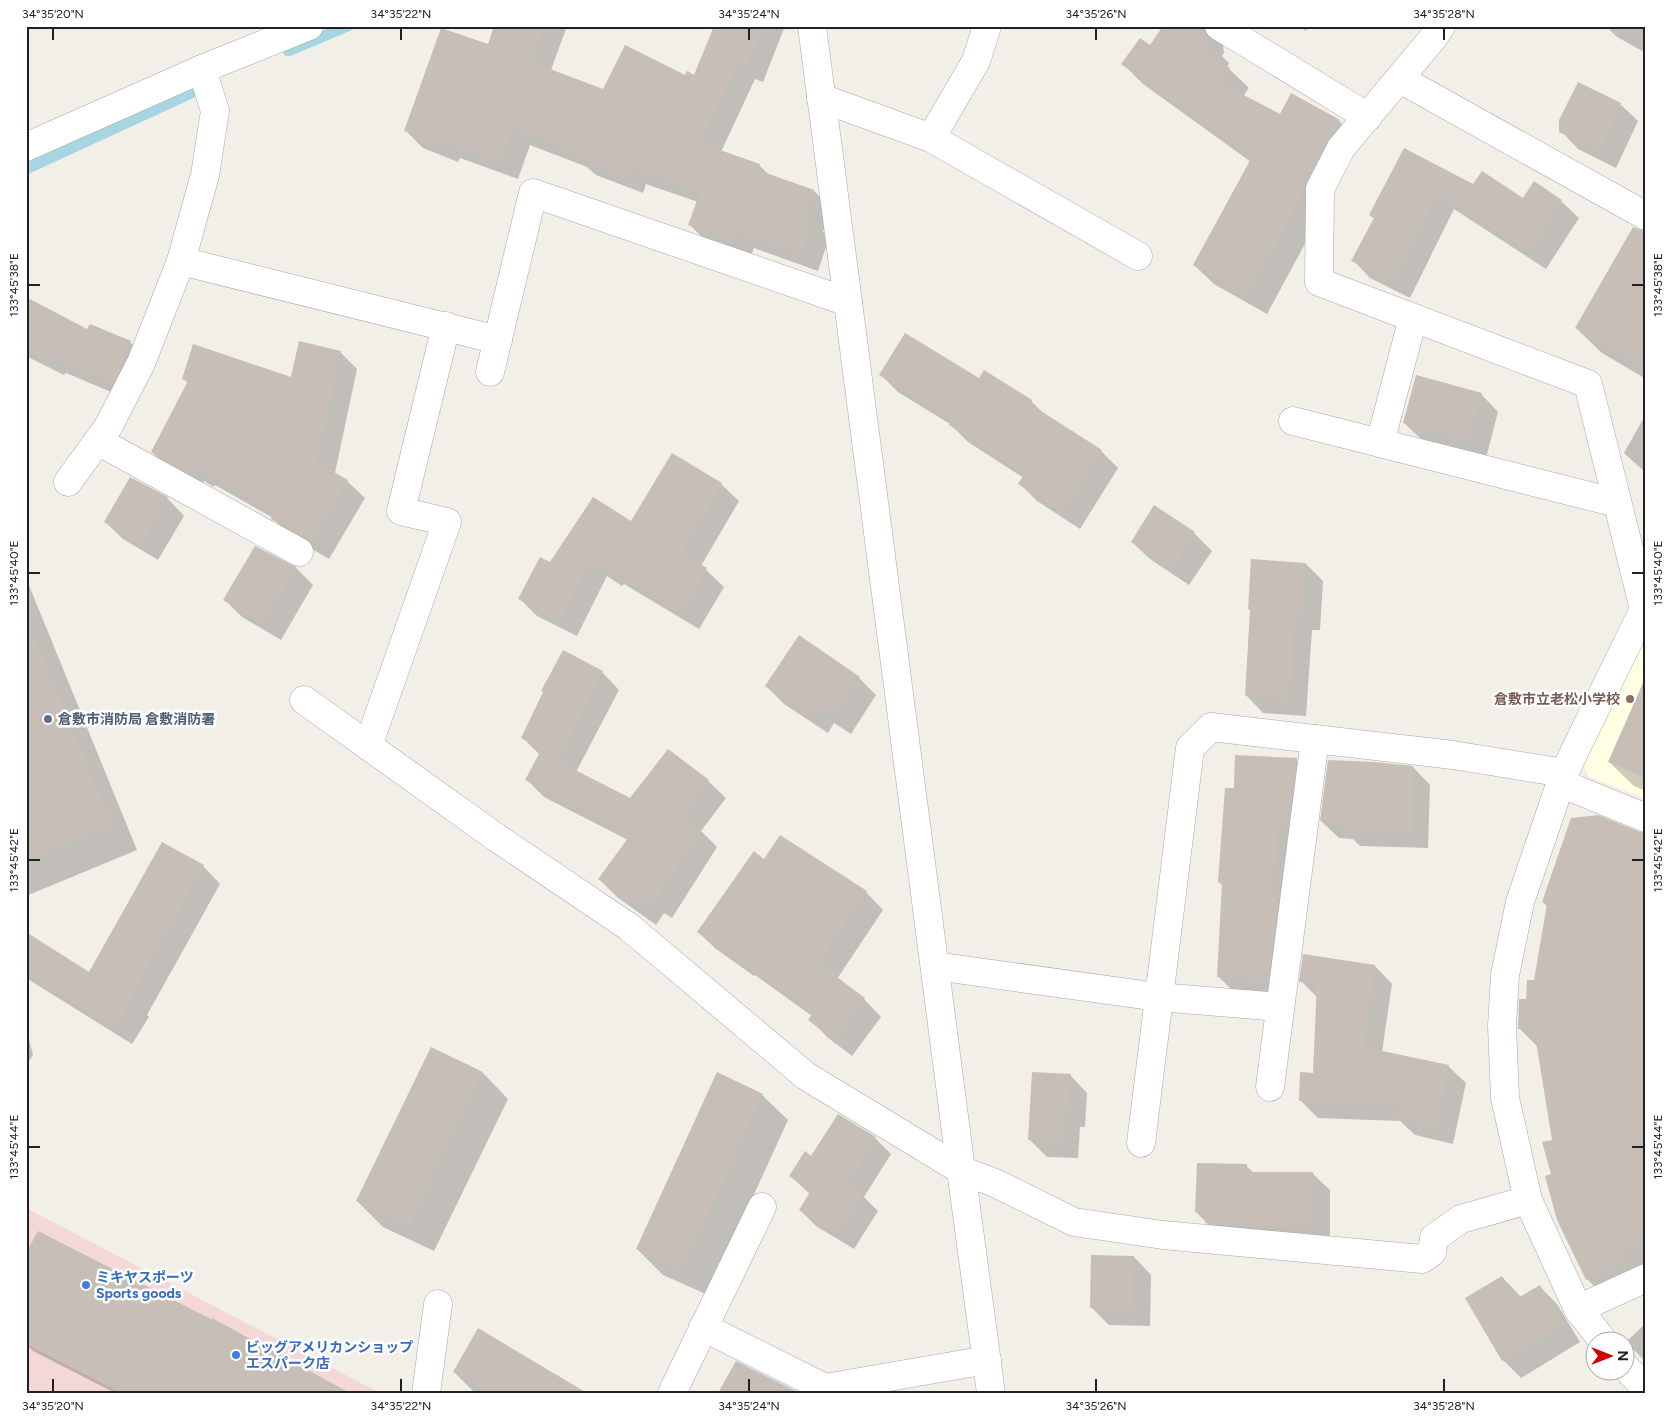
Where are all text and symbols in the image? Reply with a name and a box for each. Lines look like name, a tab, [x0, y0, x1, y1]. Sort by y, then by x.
text: 34°35'20"N	[22, 7, 84, 21]
text: 34°35'22"N	[371, 7, 431, 21]
text: 34°35'24"N	[718, 7, 780, 21]
text: 34°35'26"N	[1066, 7, 1126, 21]
text: 34°35'28"N	[1413, 7, 1475, 21]
text: 133°45'38"E	[7, 253, 21, 317]
text: 133°45'38"E	[1651, 253, 1665, 317]
text: 133°45'40"E	[7, 540, 21, 606]
text: 133°45'40"E	[1651, 540, 1665, 606]
place label: 倉敷市立老松小学校	[1494, 691, 1620, 708]
marker: 倉敷市立老松小学校	[1624, 693, 1636, 705]
place label: 倉敷市消防局 倉敷消防署	[58, 711, 215, 728]
marker: 倉敷市消防局 倉敷消防署	[42, 713, 54, 725]
text: 133°45'42"E	[7, 828, 21, 892]
text: 133°45'42"E	[1651, 828, 1665, 892]
text: 133°45'44"E	[7, 1114, 21, 1180]
text: 133°45'44"E	[1651, 1114, 1665, 1180]
place label: ミキヤスポーツ Sports goods	[96, 1269, 194, 1302]
marker: ミキヤスポーツ Sports goods	[80, 1279, 92, 1291]
north arrow	[1584, 1332, 1634, 1382]
place label: ビッグアメリカンショップ エスパーク店	[246, 1339, 413, 1372]
marker: ビッグアメリカンショップ エスパーク店	[230, 1349, 242, 1361]
text: N	[1614, 1351, 1631, 1361]
text: 34°35'20"N	[22, 1399, 84, 1413]
text: 34°35'22"N	[371, 1399, 431, 1413]
text: 34°35'24"N	[718, 1399, 780, 1413]
text: 34°35'26"N	[1066, 1399, 1126, 1413]
text: 34°35'28"N	[1413, 1399, 1475, 1413]

